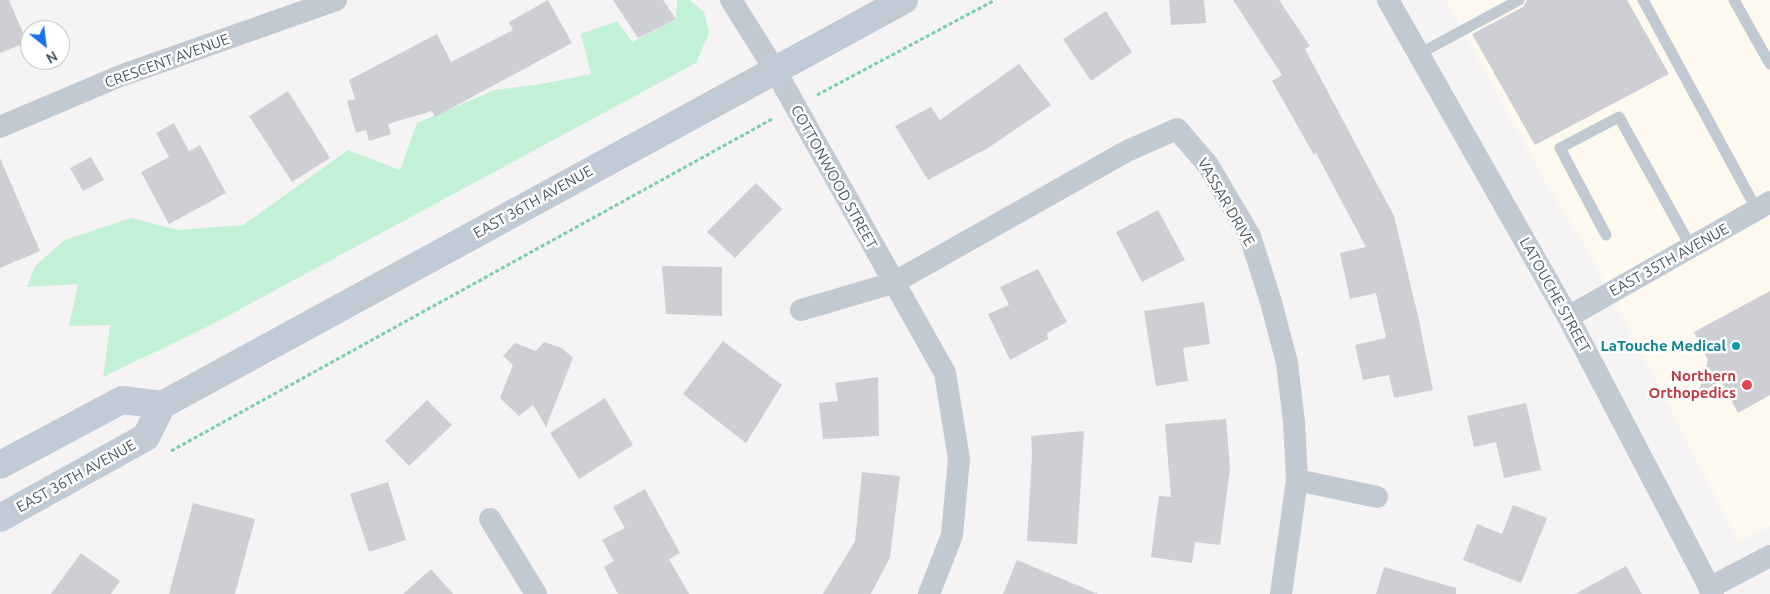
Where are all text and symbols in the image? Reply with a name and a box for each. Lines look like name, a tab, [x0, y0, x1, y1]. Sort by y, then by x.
north arrow	[20, 20, 70, 70]
street label: CRESCENT AVENUE	[102, 30, 232, 92]
text: N	[43, 48, 60, 67]
street label: COTTONWOOD STREET	[787, 102, 881, 252]
street label: VASSAR DRIVE	[1194, 155, 1258, 249]
street label: EAST 36TH AVENUE	[470, 162, 596, 242]
street label: EAST 35TH AVENUE	[1606, 220, 1732, 300]
street label: LATOUCHE STREET	[1516, 234, 1594, 356]
place label: LaTouche Medical	[1600, 337, 1726, 355]
marker: LaTouche Medical	[1730, 340, 1742, 352]
place label: Northern Orthopedics	[1649, 367, 1736, 402]
marker: Northern Orthopedics	[1740, 378, 1754, 392]
street label: EAST 36TH AVENUE	[13, 436, 139, 516]

